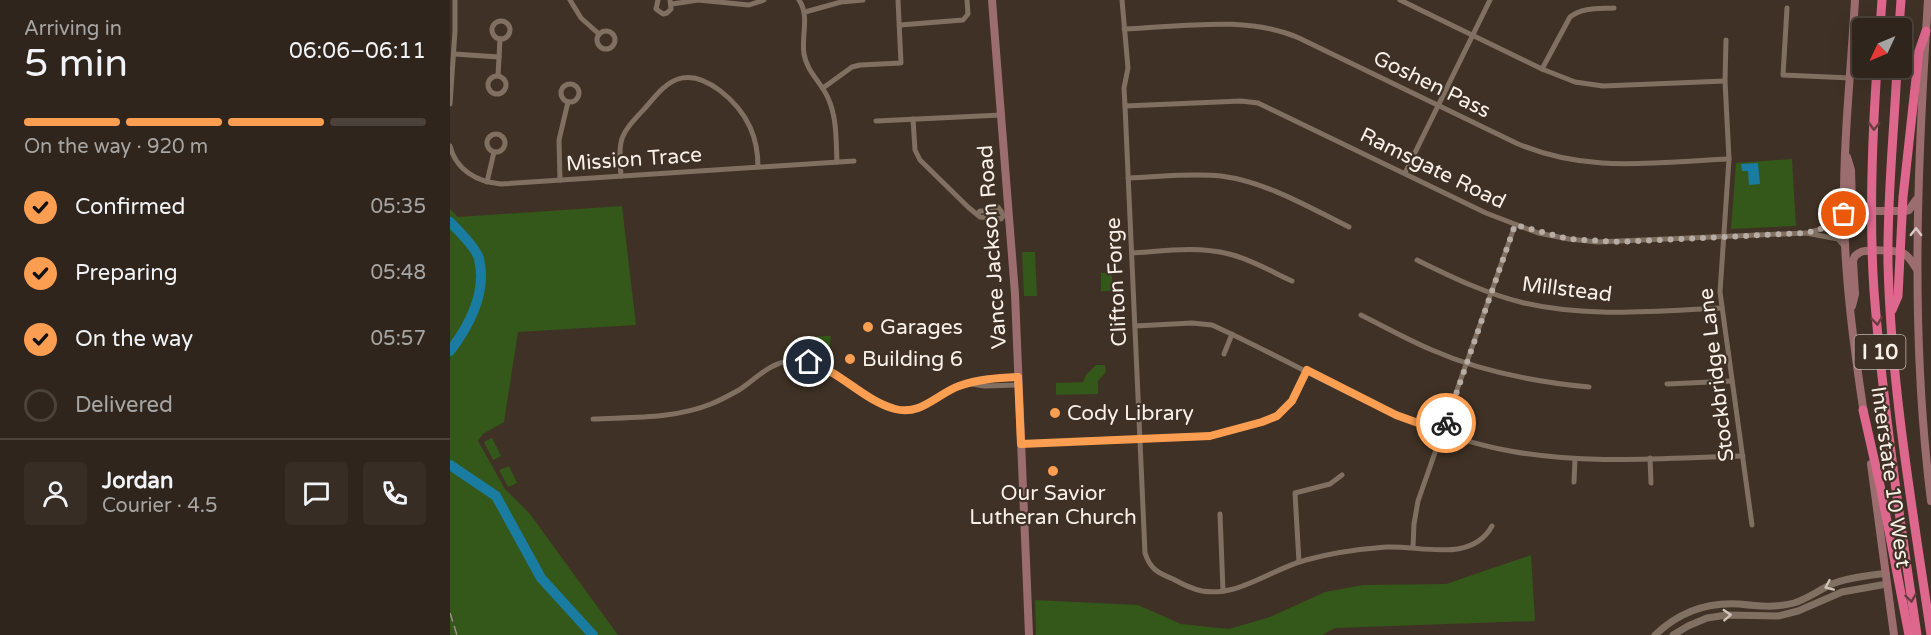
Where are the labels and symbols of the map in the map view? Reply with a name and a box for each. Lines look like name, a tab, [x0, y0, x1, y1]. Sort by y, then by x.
north arrow	[1852, 18, 1912, 78]
street label: Goshen Pass	[1369, 45, 1494, 124]
one-way arrow	[1868, 121, 1881, 130]
street label: Ramsgate Road	[1356, 122, 1510, 215]
street label: Mission Trace	[565, 142, 703, 177]
street label: Vance Jackson Road	[973, 144, 1012, 350]
pin	[1818, 188, 1869, 239]
street label: Clifton Forge	[1101, 217, 1132, 347]
one-way arrow	[1910, 228, 1923, 237]
street label: Millstead	[1520, 272, 1613, 307]
street label: Stockbridge Lane	[1693, 287, 1740, 463]
place label: Garages	[880, 315, 963, 340]
one-way arrow	[1870, 316, 1883, 325]
marker: Garages	[861, 320, 875, 334]
road number: I 10	[1854, 335, 1906, 369]
pin	[783, 336, 834, 387]
place label: Building 6	[862, 347, 963, 372]
marker: Building 6	[843, 352, 857, 366]
street label: Interstate 10 West	[1865, 385, 1916, 569]
courier	[1416, 393, 1476, 453]
place label: Cody Library	[1067, 401, 1194, 426]
marker: Cody Library	[1048, 406, 1062, 420]
marker: Our Savior Lutheran Church	[1046, 464, 1060, 478]
place label: Our Savior Lutheran Church	[969, 481, 1137, 530]
one-way arrow	[1825, 579, 1836, 591]
one-way arrow	[1905, 593, 1917, 602]
one-way arrow	[1723, 609, 1732, 622]

